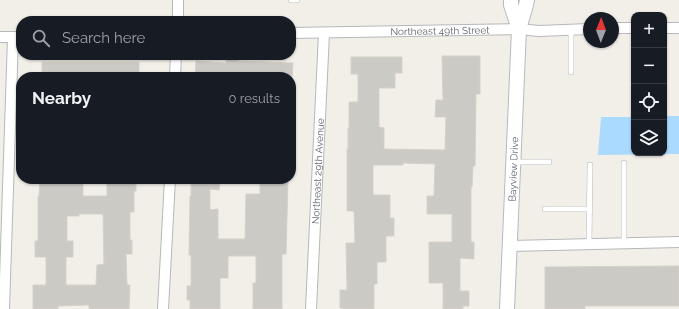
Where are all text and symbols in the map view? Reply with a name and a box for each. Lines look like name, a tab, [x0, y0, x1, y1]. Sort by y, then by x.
north arrow	[583, 12, 619, 48]
map controls	[631, 12, 667, 156]
button: +	[631, 12, 667, 48]
search box	[16, 16, 296, 60]
street label: Northeast 49th Street	[390, 25, 490, 37]
icon: search	[30, 27, 52, 49]
text: Search here	[62, 29, 145, 47]
button: −	[631, 48, 667, 84]
button: locate	[631, 84, 667, 120]
text: Nearby	[32, 88, 91, 108]
text: 0 results	[229, 91, 280, 106]
street label: Northeast 29th Avenue	[310, 118, 326, 224]
button: layers	[631, 120, 667, 156]
street label: Bayview Drive	[507, 136, 520, 202]

